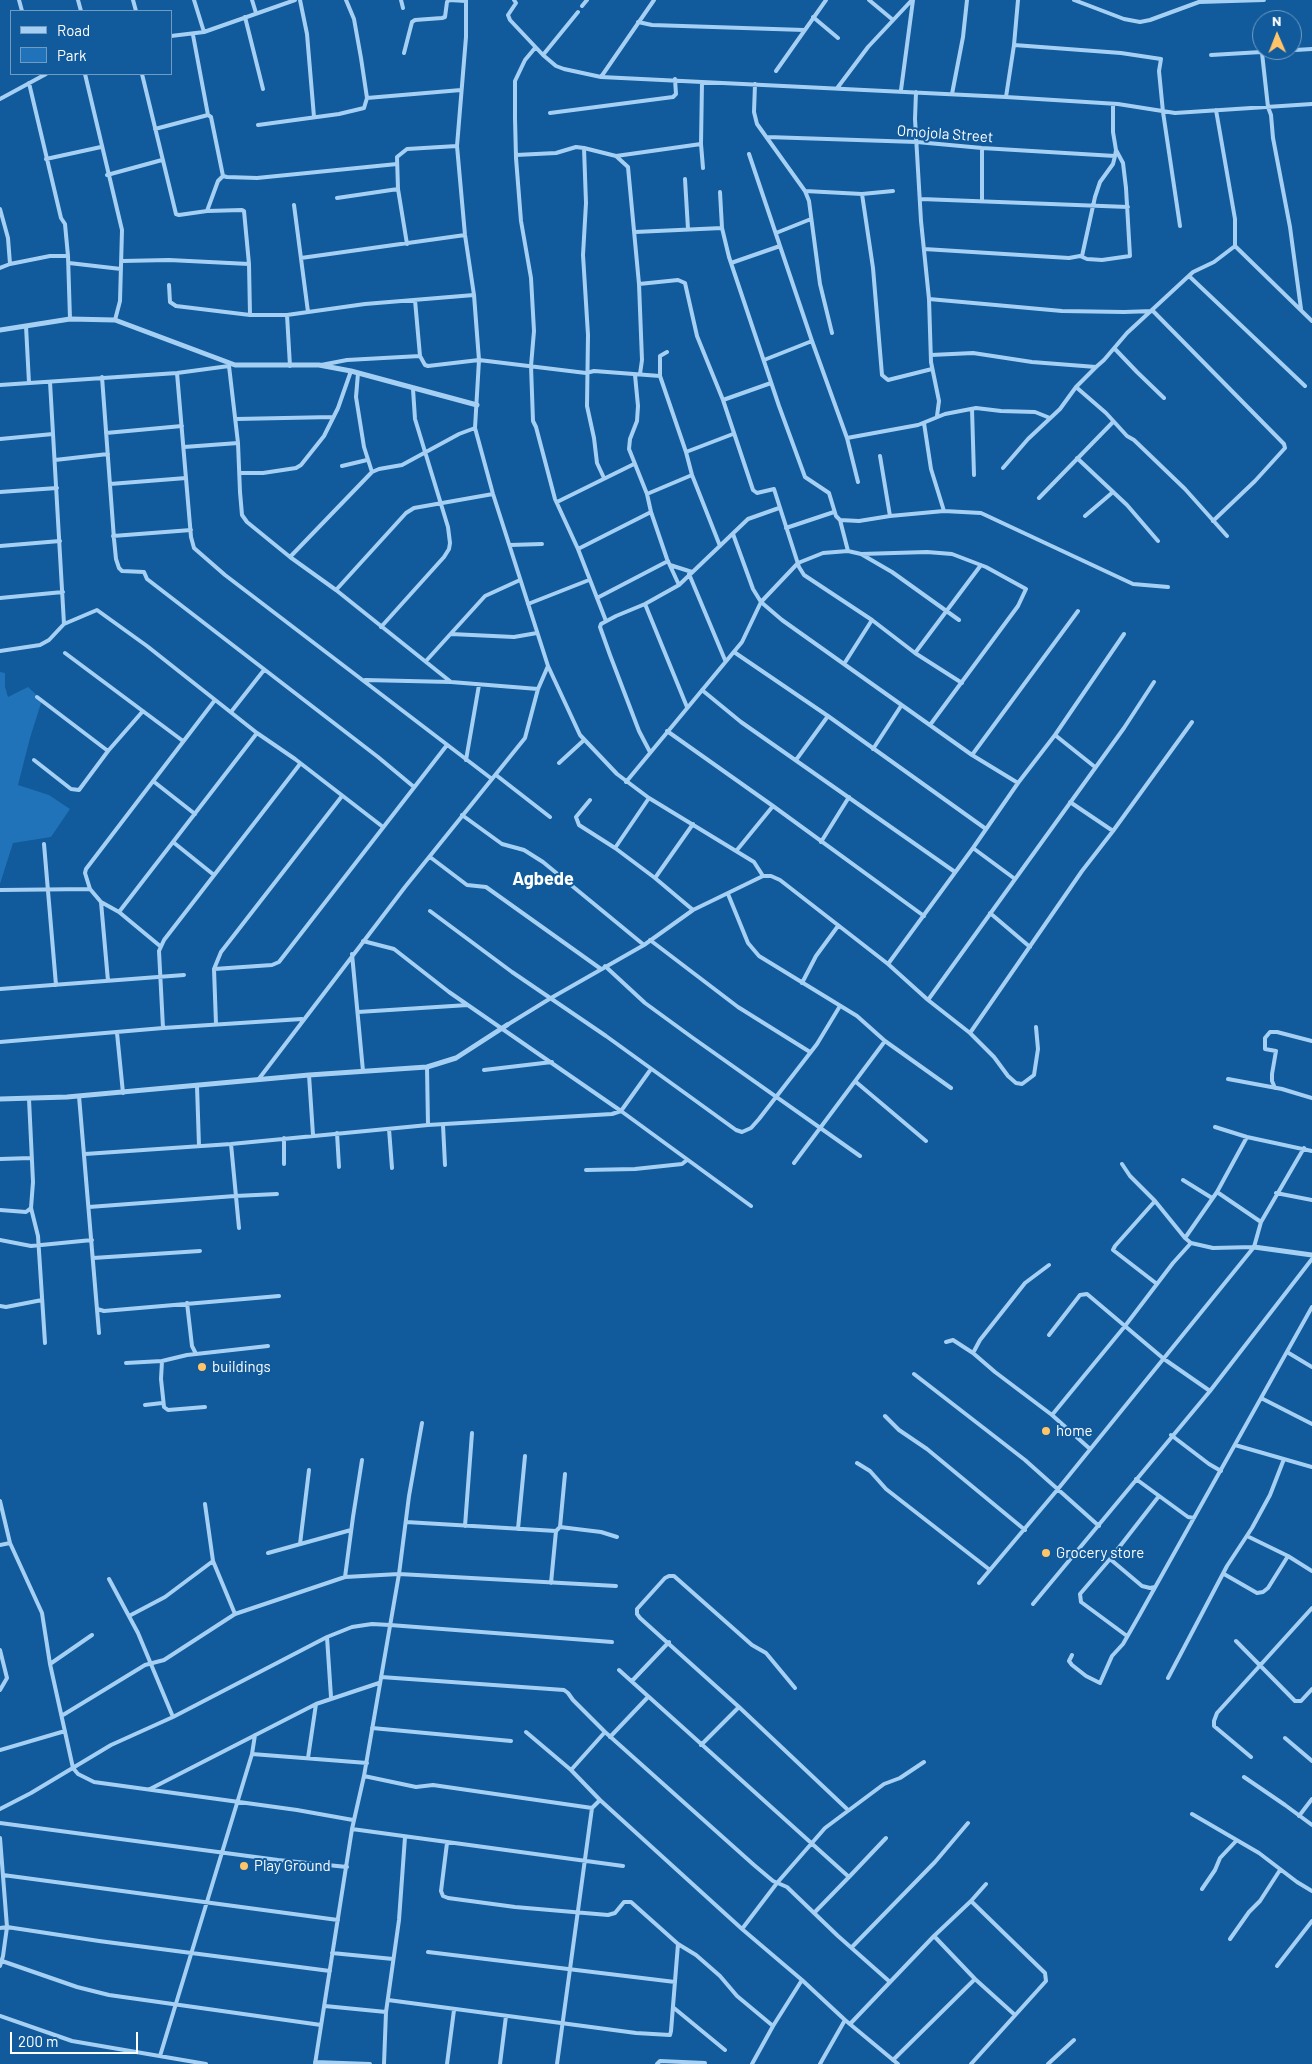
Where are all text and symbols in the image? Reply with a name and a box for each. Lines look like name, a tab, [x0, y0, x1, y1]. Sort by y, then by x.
legend	[10, 10, 172, 75]
north arrow	[1252, 10, 1302, 60]
text: N	[1272, 12, 1282, 29]
text: Road	[57, 21, 90, 39]
text: Park	[57, 46, 86, 64]
street label: Omojola Street	[896, 122, 994, 146]
district label: Agbede	[512, 868, 574, 890]
place label: buildings	[212, 1358, 271, 1376]
marker: buildings	[196, 1361, 208, 1373]
place label: home	[1056, 1422, 1092, 1440]
marker: home	[1040, 1425, 1052, 1437]
place label: Grocery store	[1056, 1544, 1144, 1562]
marker: Grocery store	[1040, 1547, 1052, 1559]
place label: Play Ground	[254, 1857, 331, 1875]
marker: Play Ground	[238, 1860, 250, 1872]
scale bar	[12, 2022, 140, 2054]
text: 200 m	[18, 2032, 58, 2050]

